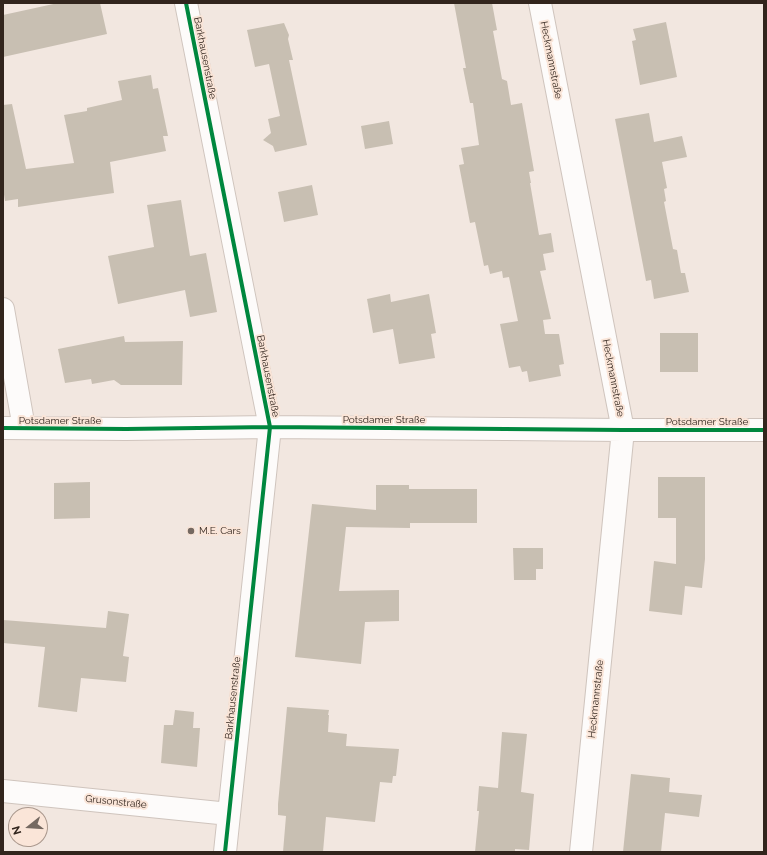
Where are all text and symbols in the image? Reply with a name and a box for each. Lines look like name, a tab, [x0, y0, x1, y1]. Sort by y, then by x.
street label: Barkhausenstraße	[191, 16, 219, 100]
street label: Heckmannstraße	[538, 20, 564, 100]
street label: Barkhausenstraße	[254, 334, 282, 418]
street label: Heckmannstraße	[600, 338, 626, 418]
street label: Potsdamer Straße	[343, 414, 425, 426]
street label: Potsdamer Straße	[19, 415, 101, 427]
street label: Potsdamer Straße	[666, 416, 748, 428]
place label: M.E. Cars	[199, 525, 241, 537]
marker: M.E. Cars	[186, 526, 196, 536]
street label: Barkhausenstraße	[223, 656, 243, 740]
street label: Heckmannstraße	[586, 659, 606, 739]
street label: Grusonstraße	[85, 793, 147, 811]
north arrow	[8, 807, 48, 847]
text: N	[10, 824, 24, 836]

